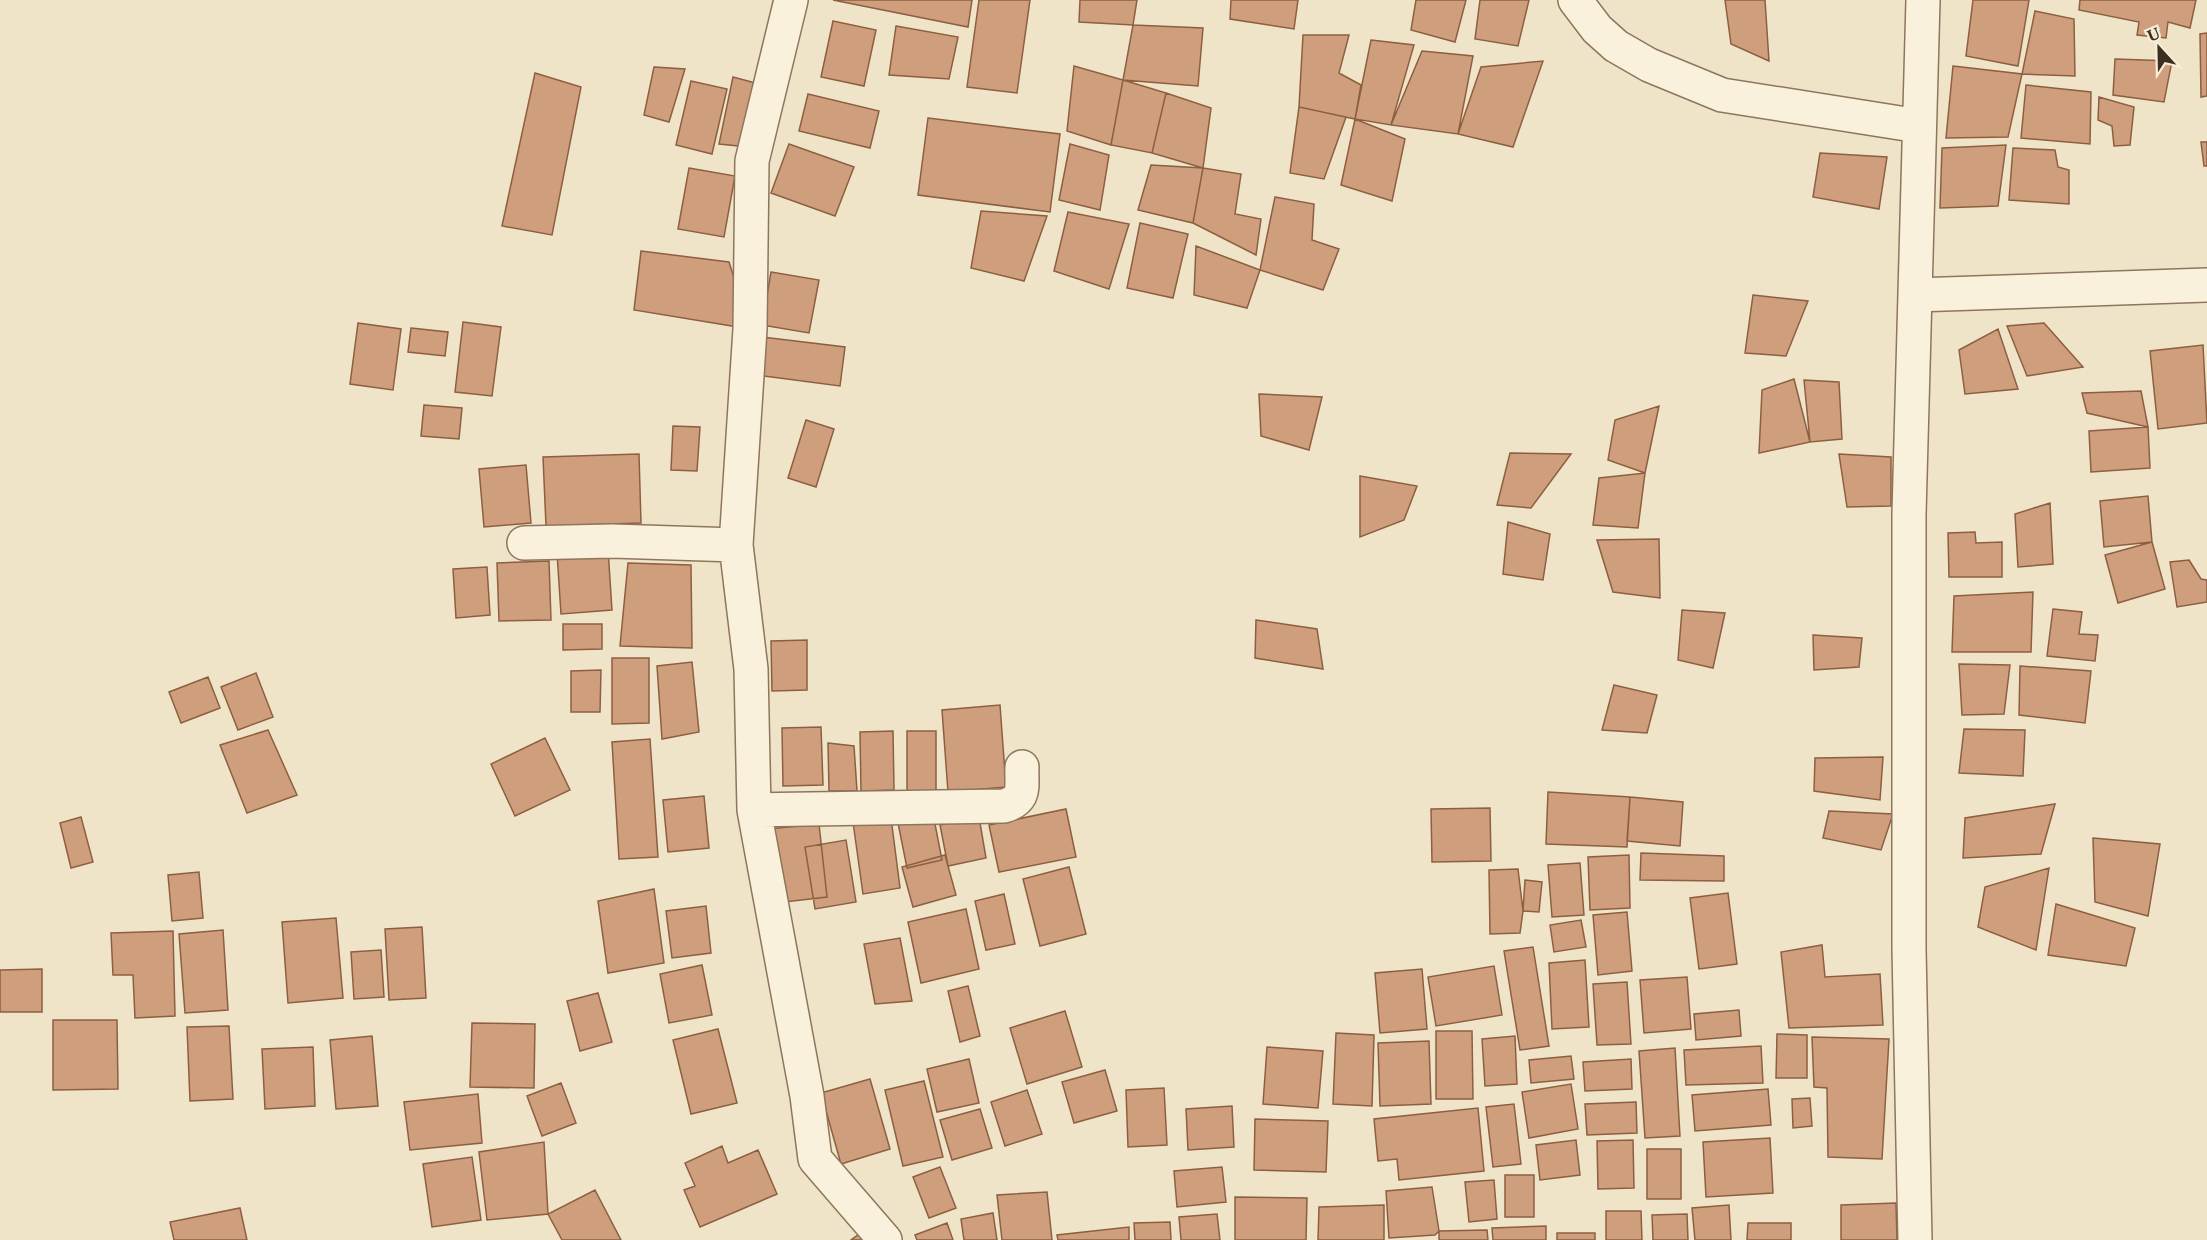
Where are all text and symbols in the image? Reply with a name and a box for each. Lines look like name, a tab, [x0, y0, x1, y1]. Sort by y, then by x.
north arrow	[2129, 18, 2189, 78]
text: U	[2144, 23, 2163, 46]

